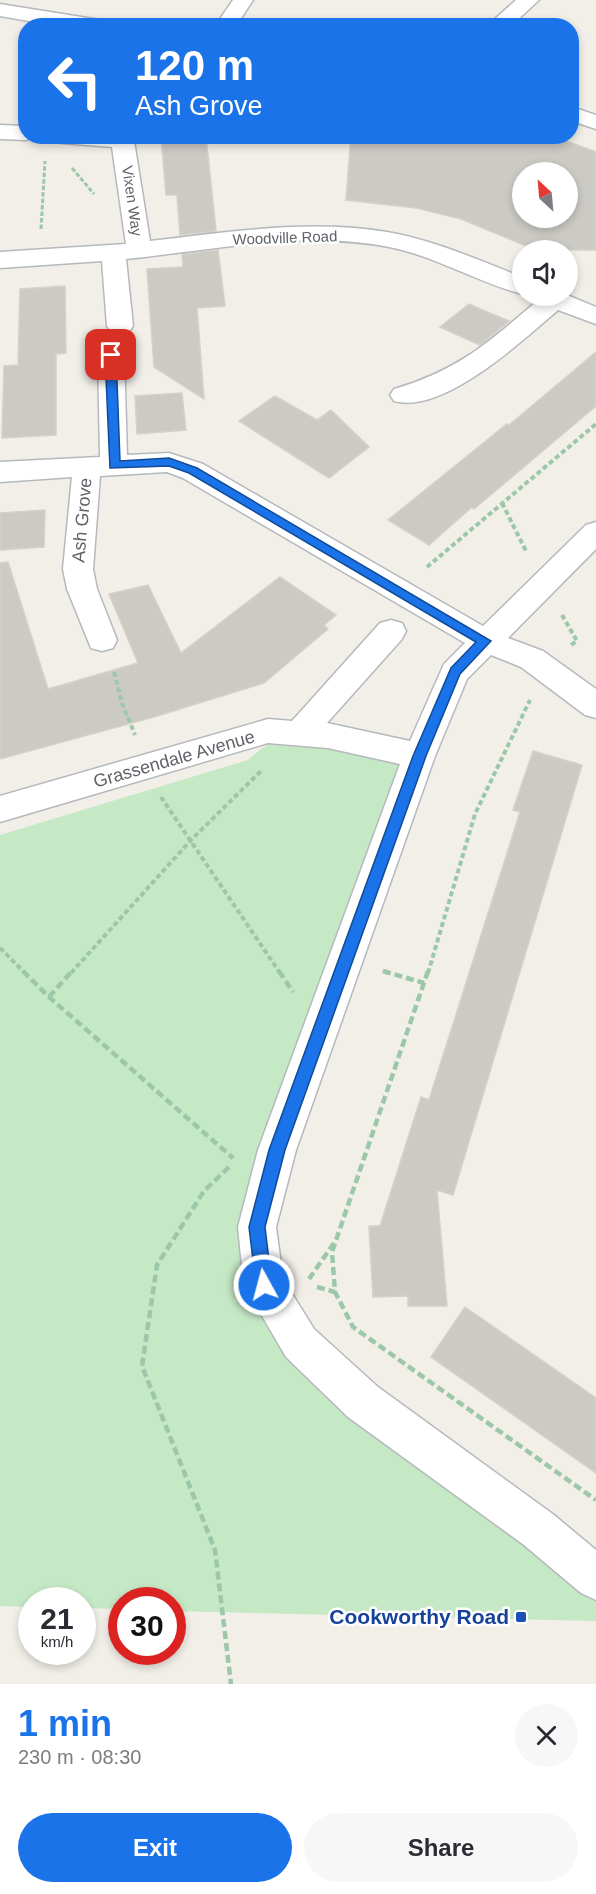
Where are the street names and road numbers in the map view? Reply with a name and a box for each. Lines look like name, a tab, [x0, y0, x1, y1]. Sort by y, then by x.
street label: Vixen Way	[119, 165, 146, 238]
street label: Woodville Road	[232, 227, 338, 248]
street label: Ash Grove	[68, 477, 96, 563]
street label: Grassendale Avenue	[91, 726, 257, 792]

